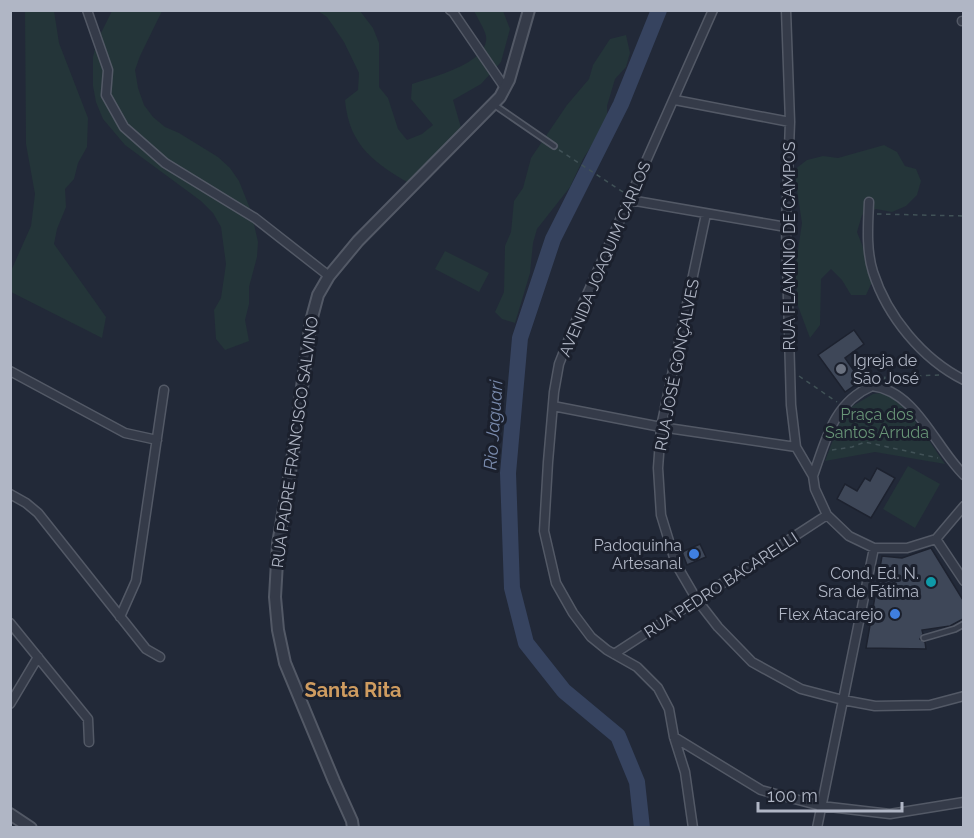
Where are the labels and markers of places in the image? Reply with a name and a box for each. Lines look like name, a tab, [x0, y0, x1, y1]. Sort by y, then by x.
place label: Igreja de São José	[853, 351, 919, 388]
marker: Igreja de São José	[834, 362, 848, 376]
place label: Padoquinha Artesanal	[594, 536, 683, 573]
marker: Padoquinha Artesanal	[687, 547, 701, 561]
place label: Cond. Ed. N. Sra de Fátima	[818, 564, 919, 601]
marker: Cond. Ed. N. Sra de Fátima	[924, 575, 938, 589]
place label: Flex Atacarejo	[779, 605, 883, 624]
marker: Flex Atacarejo	[888, 607, 902, 621]

